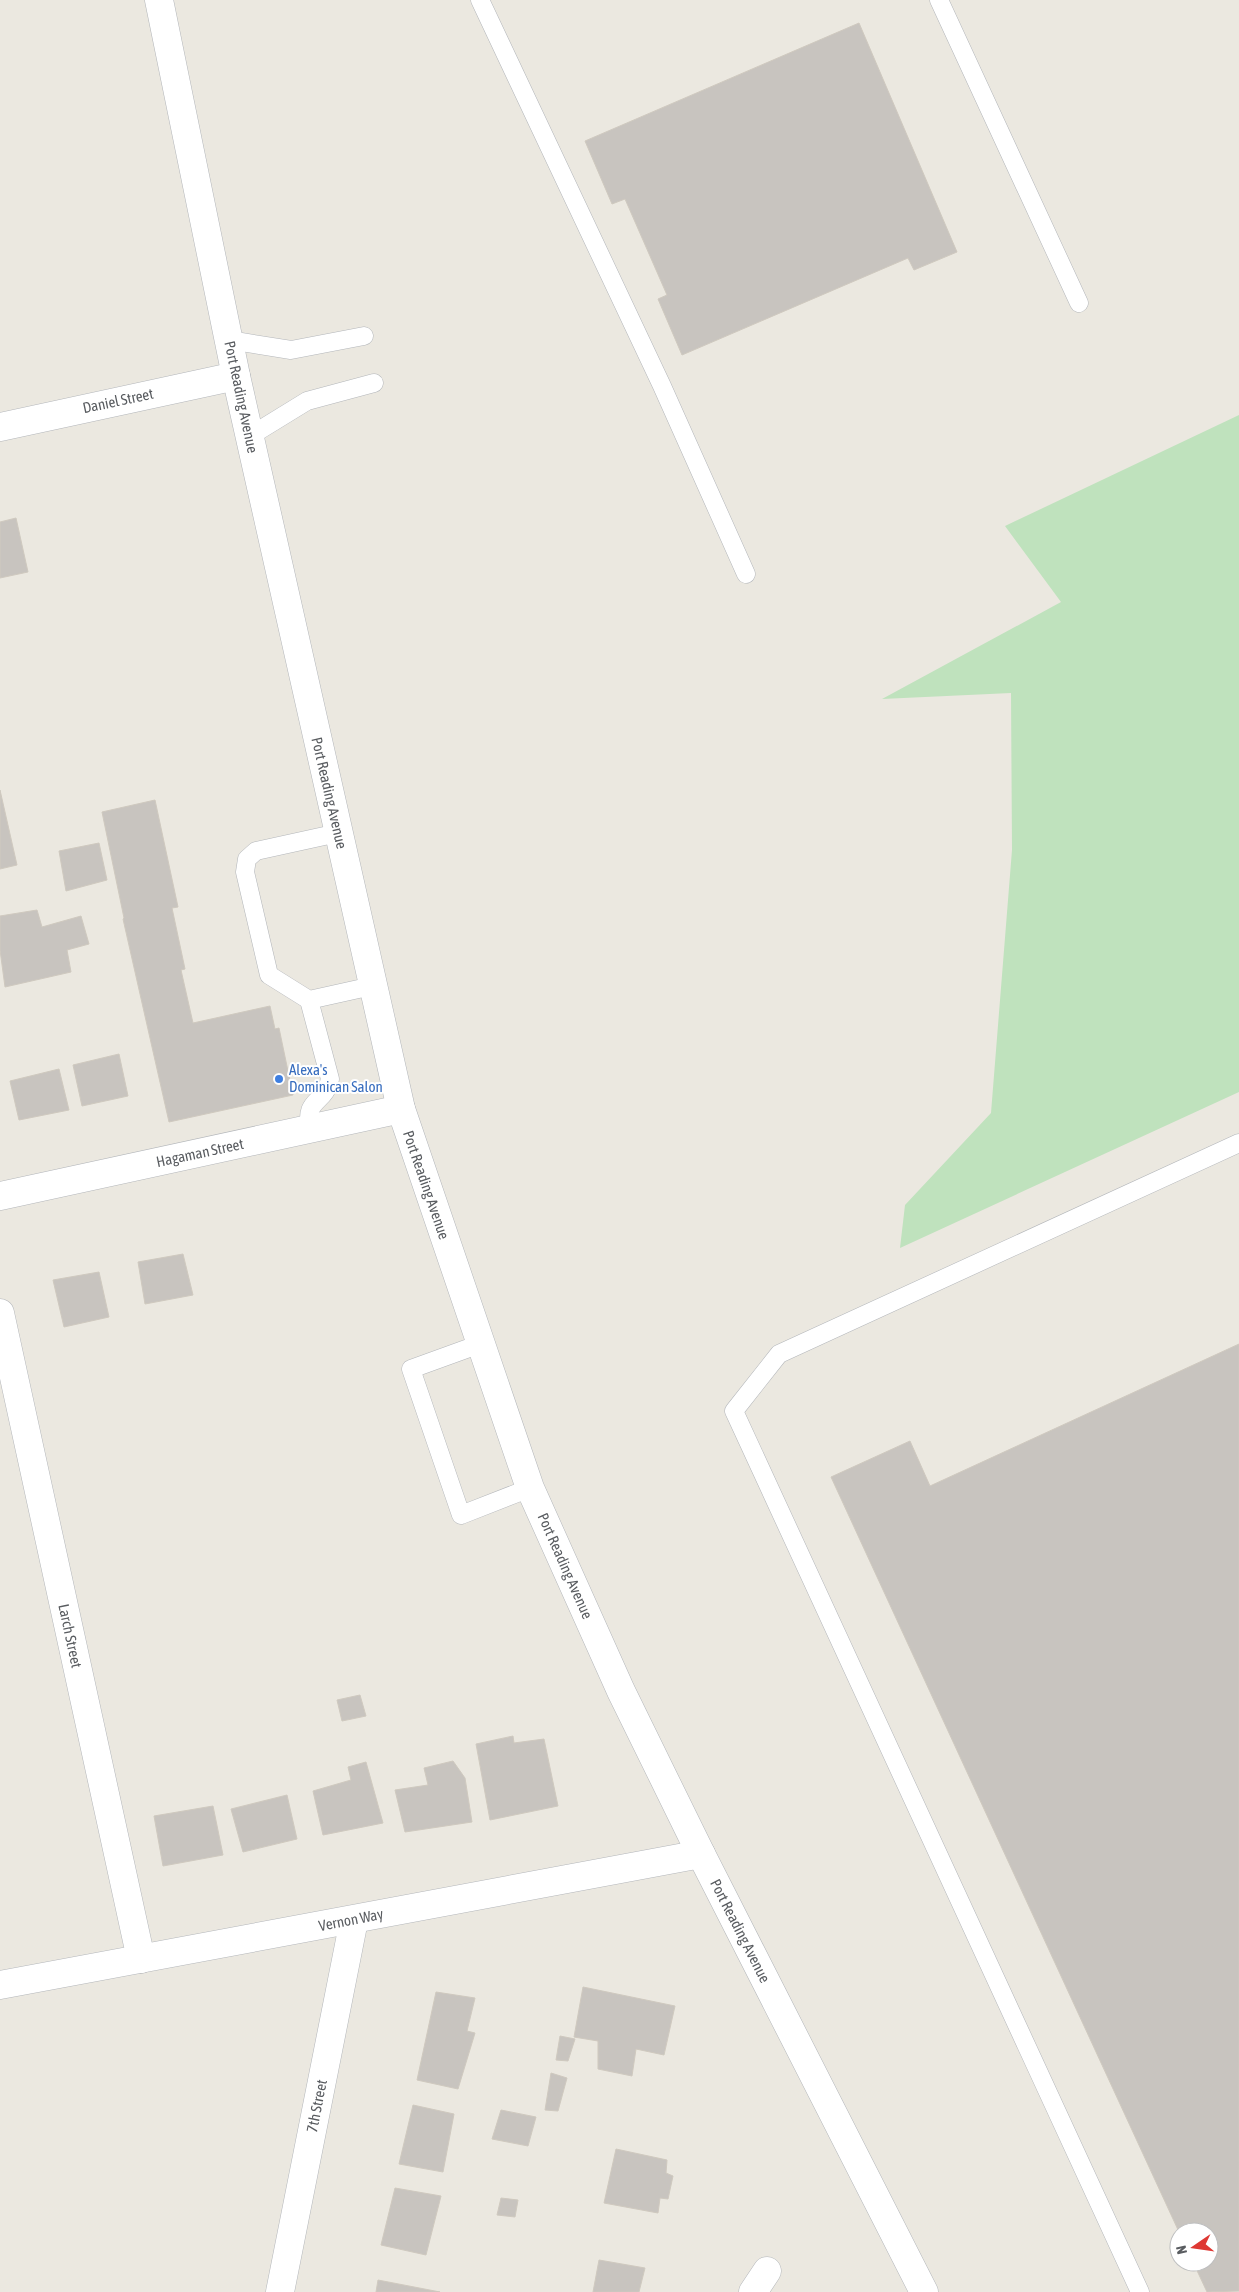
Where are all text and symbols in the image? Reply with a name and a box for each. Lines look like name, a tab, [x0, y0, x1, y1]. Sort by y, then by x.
street label: Port Reading Avenue	[221, 339, 262, 455]
street label: Daniel Street	[81, 385, 155, 416]
street label: Port Reading Avenue	[308, 735, 351, 851]
place label: Alexa's Dominican Salon	[289, 1061, 383, 1095]
marker: Alexa's Dominican Salon	[273, 1073, 285, 1085]
street label: Port Reading Avenue	[400, 1128, 453, 1242]
street label: Hagaman Street	[155, 1135, 245, 1170]
street label: Port Reading Avenue	[534, 1510, 596, 1622]
street label: Larch Street	[55, 1602, 86, 1669]
street label: Port Reading Avenue	[707, 1876, 774, 1986]
street label: Vernon Way	[317, 1905, 385, 1934]
street label: 7th Street	[303, 2078, 330, 2134]
north arrow	[1169, 2222, 1219, 2272]
text: N	[1173, 2244, 1190, 2256]

